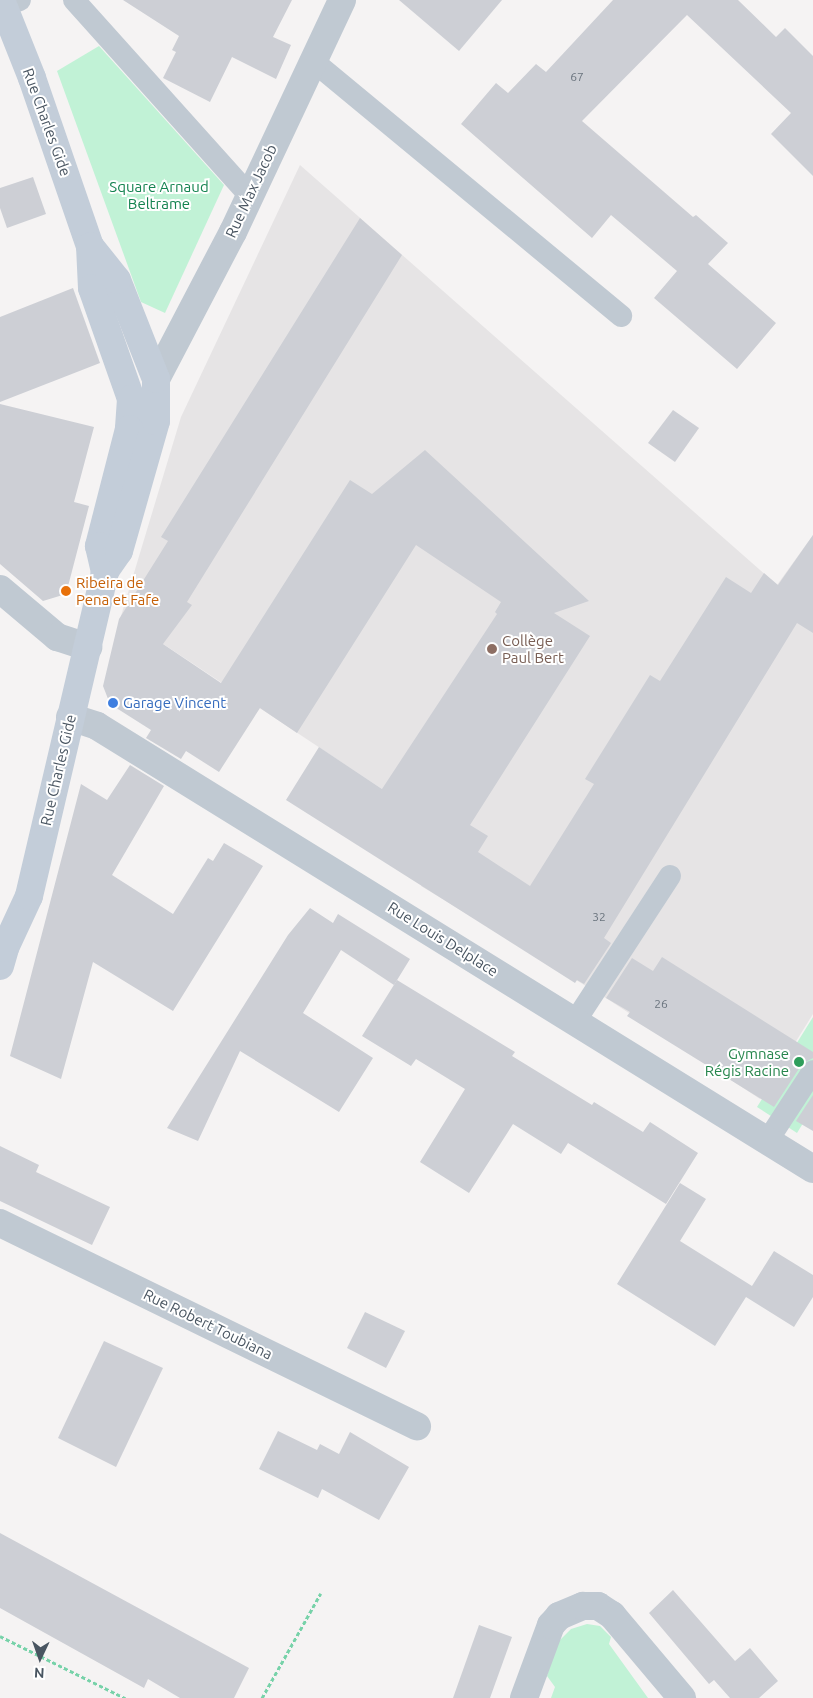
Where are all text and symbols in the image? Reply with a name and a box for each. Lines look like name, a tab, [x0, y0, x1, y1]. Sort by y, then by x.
street label: Rue Charles Gide	[19, 66, 75, 178]
house number: 67	[570, 70, 584, 84]
street label: Rue Max Jacob	[222, 141, 280, 241]
park label: Square Arnaud Beltrame	[109, 177, 209, 212]
place label: Ribeira de Pena et Fafe	[76, 573, 159, 608]
marker: Ribeira de Pena et Fafe	[60, 585, 72, 597]
place label: Collège Paul Bert	[502, 631, 564, 666]
marker: Collège Paul Bert	[486, 643, 498, 655]
place label: Garage Vincent	[123, 694, 226, 712]
marker: Garage Vincent	[107, 697, 119, 709]
street label: Rue Charles Gide	[36, 713, 80, 827]
street label: Rue Louis Delplace	[385, 898, 501, 980]
house number: 32	[592, 910, 606, 924]
house number: 26	[654, 997, 668, 1011]
place label: Gymnase Régis Racine	[705, 1044, 789, 1079]
marker: Gymnase Régis Racine	[793, 1056, 805, 1068]
street label: Rue Robert Toubiana	[141, 1285, 275, 1363]
north arrow	[15, 1633, 65, 1683]
text: N	[34, 1665, 45, 1681]

